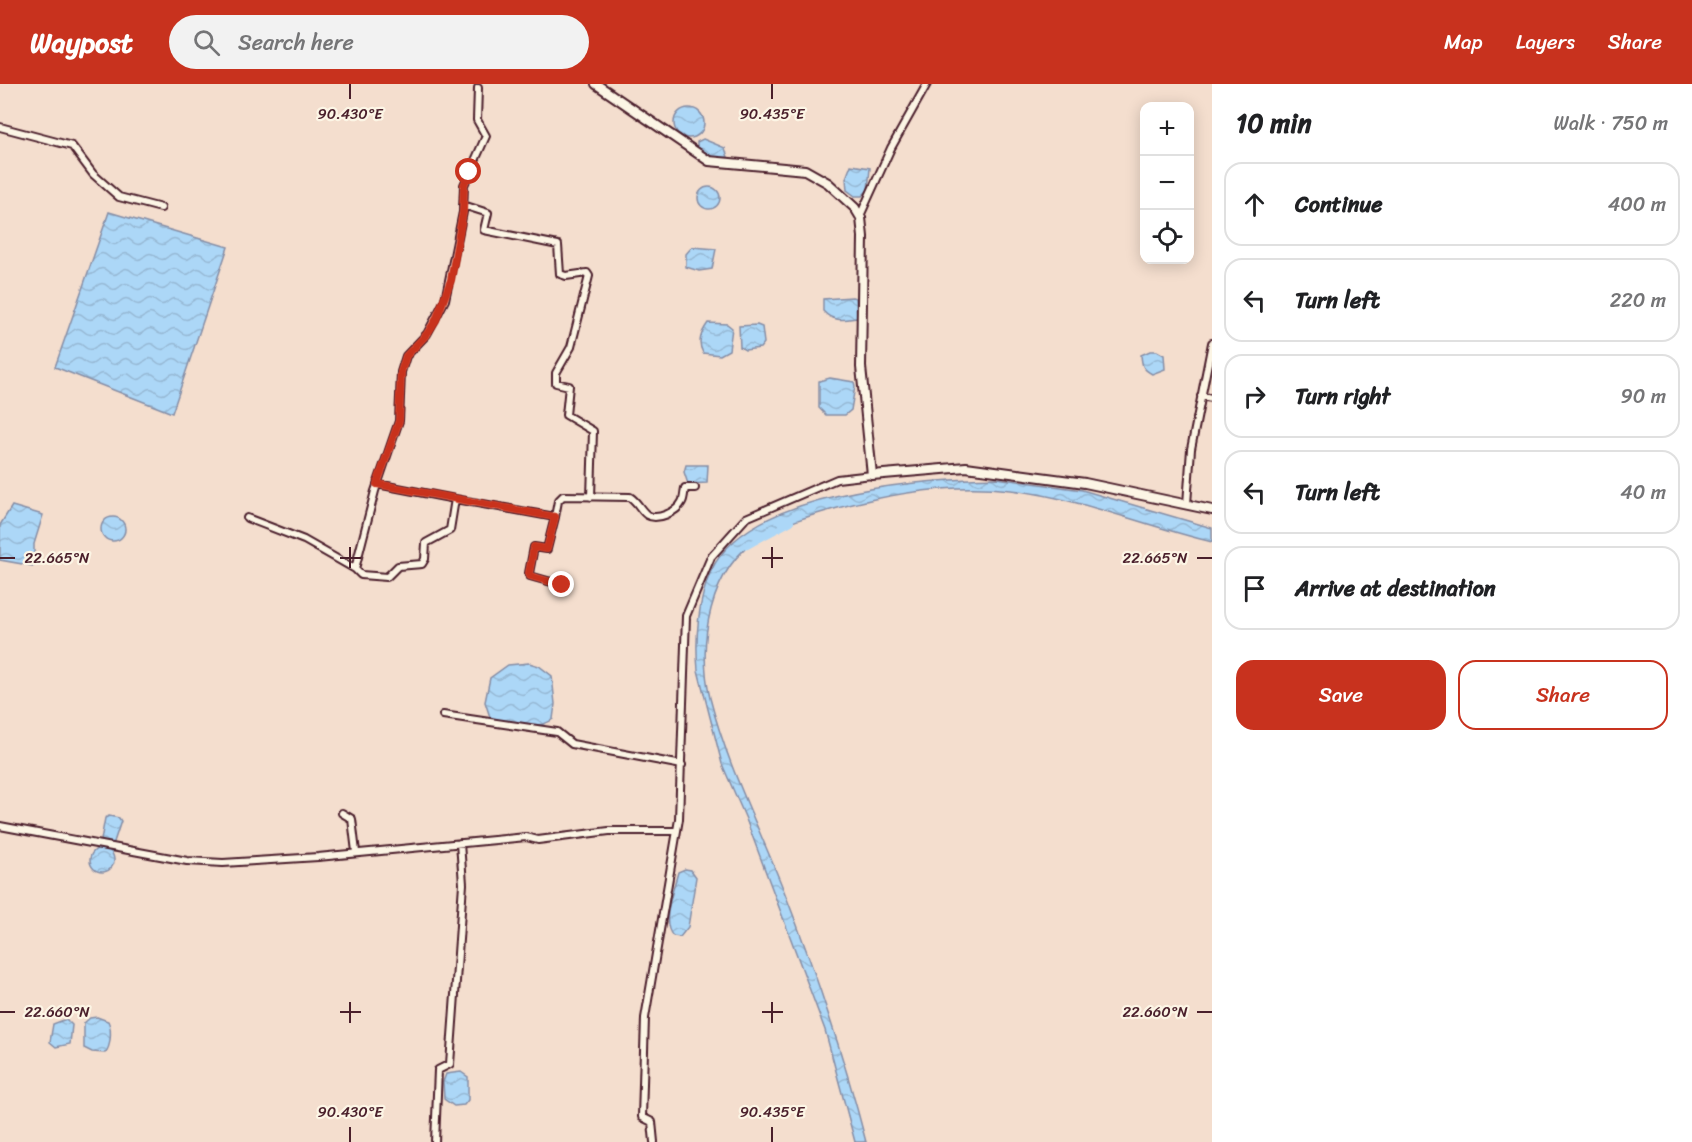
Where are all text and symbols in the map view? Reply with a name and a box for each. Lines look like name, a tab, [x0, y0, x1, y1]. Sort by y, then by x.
search box	[169, 15, 589, 69]
text: Waypost	[30, 18, 133, 67]
text: Search here	[238, 23, 354, 62]
text: Map	[1444, 23, 1483, 61]
text: Layers	[1516, 23, 1575, 61]
text: Share	[1608, 23, 1662, 61]
icon: search	[190, 26, 223, 59]
text: 10 min	[1236, 100, 1312, 146]
text: 90.430°E	[317, 101, 384, 127]
text: 90.435°E	[740, 101, 806, 127]
map controls	[1140, 102, 1194, 264]
button: +	[1140, 102, 1194, 156]
text: Walk · 750 m	[1554, 106, 1668, 141]
button: −	[1140, 156, 1194, 210]
route start	[455, 158, 481, 184]
text: Continue	[1295, 185, 1383, 224]
text: 400 m	[1608, 187, 1666, 222]
icon: ahead	[1238, 188, 1271, 221]
button: locate	[1140, 210, 1194, 264]
text: Turn left	[1295, 281, 1380, 320]
text: 220 m	[1610, 283, 1666, 318]
icon: left	[1238, 284, 1271, 317]
text: Turn right	[1295, 377, 1390, 416]
text: 90 m	[1621, 379, 1666, 414]
icon: right	[1238, 380, 1271, 413]
text: Turn left	[1295, 473, 1380, 512]
text: 40 m	[1620, 475, 1666, 510]
icon: left	[1238, 476, 1271, 509]
text: 22.665°N	[25, 545, 90, 571]
text: 22.665°N	[1123, 545, 1188, 571]
text: Arrive at destination	[1295, 569, 1496, 608]
route end	[548, 571, 574, 597]
icon: arrive	[1238, 572, 1271, 605]
button: Save	[1236, 660, 1446, 730]
button: Share	[1458, 660, 1668, 730]
text: 22.660°N	[24, 999, 90, 1025]
text: 22.660°N	[1122, 999, 1188, 1025]
text: 90.430°E	[317, 1099, 384, 1125]
text: 90.435°E	[740, 1099, 806, 1125]

